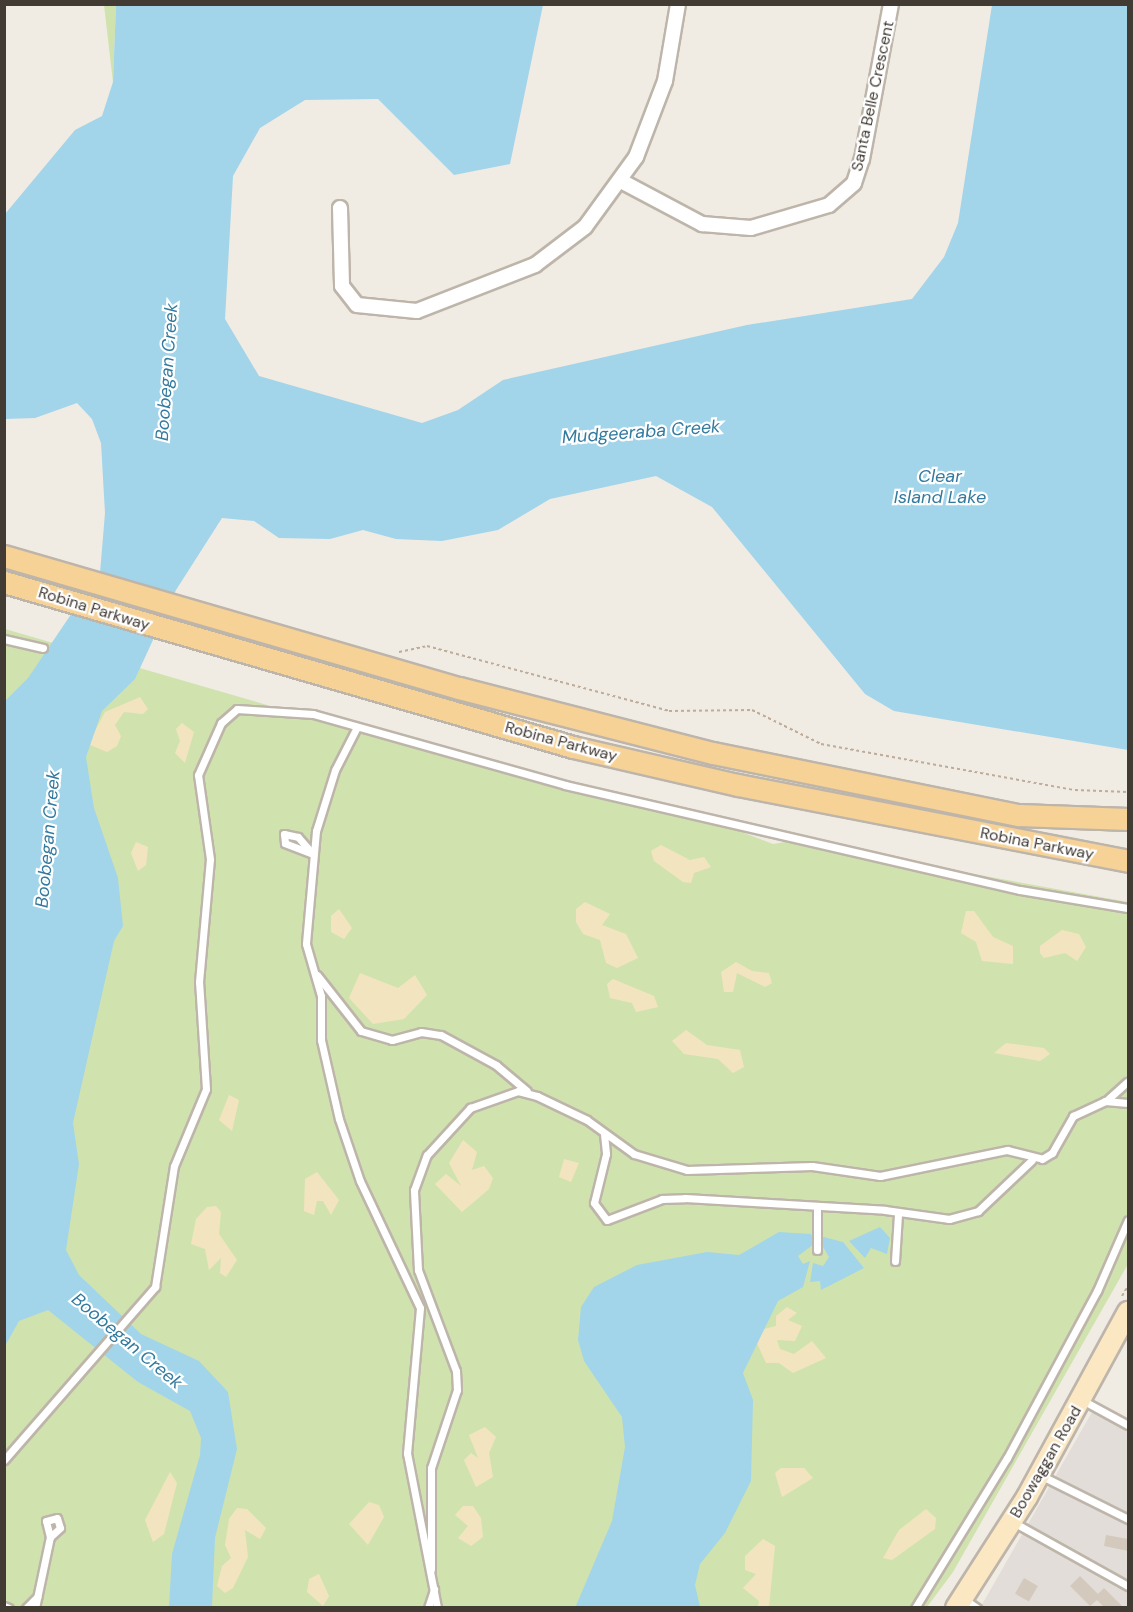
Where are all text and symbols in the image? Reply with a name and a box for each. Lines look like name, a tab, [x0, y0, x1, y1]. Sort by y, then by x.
street label: Santa Belle Crescent	[848, 19, 898, 173]
water label: Boobegan Creek	[151, 302, 183, 442]
water label: Mudgeeraba Creek	[561, 416, 721, 448]
water label: Clear Island Lake	[894, 466, 986, 508]
street label: Robina Parkway	[36, 583, 152, 635]
street label: Robina Parkway	[503, 718, 619, 766]
water label: Boobegan Creek	[31, 769, 65, 909]
street label: Robina Parkway	[979, 824, 1095, 864]
water label: Boobegan Creek	[67, 1288, 187, 1394]
street label: Boowaggan Road	[1006, 1403, 1086, 1521]

